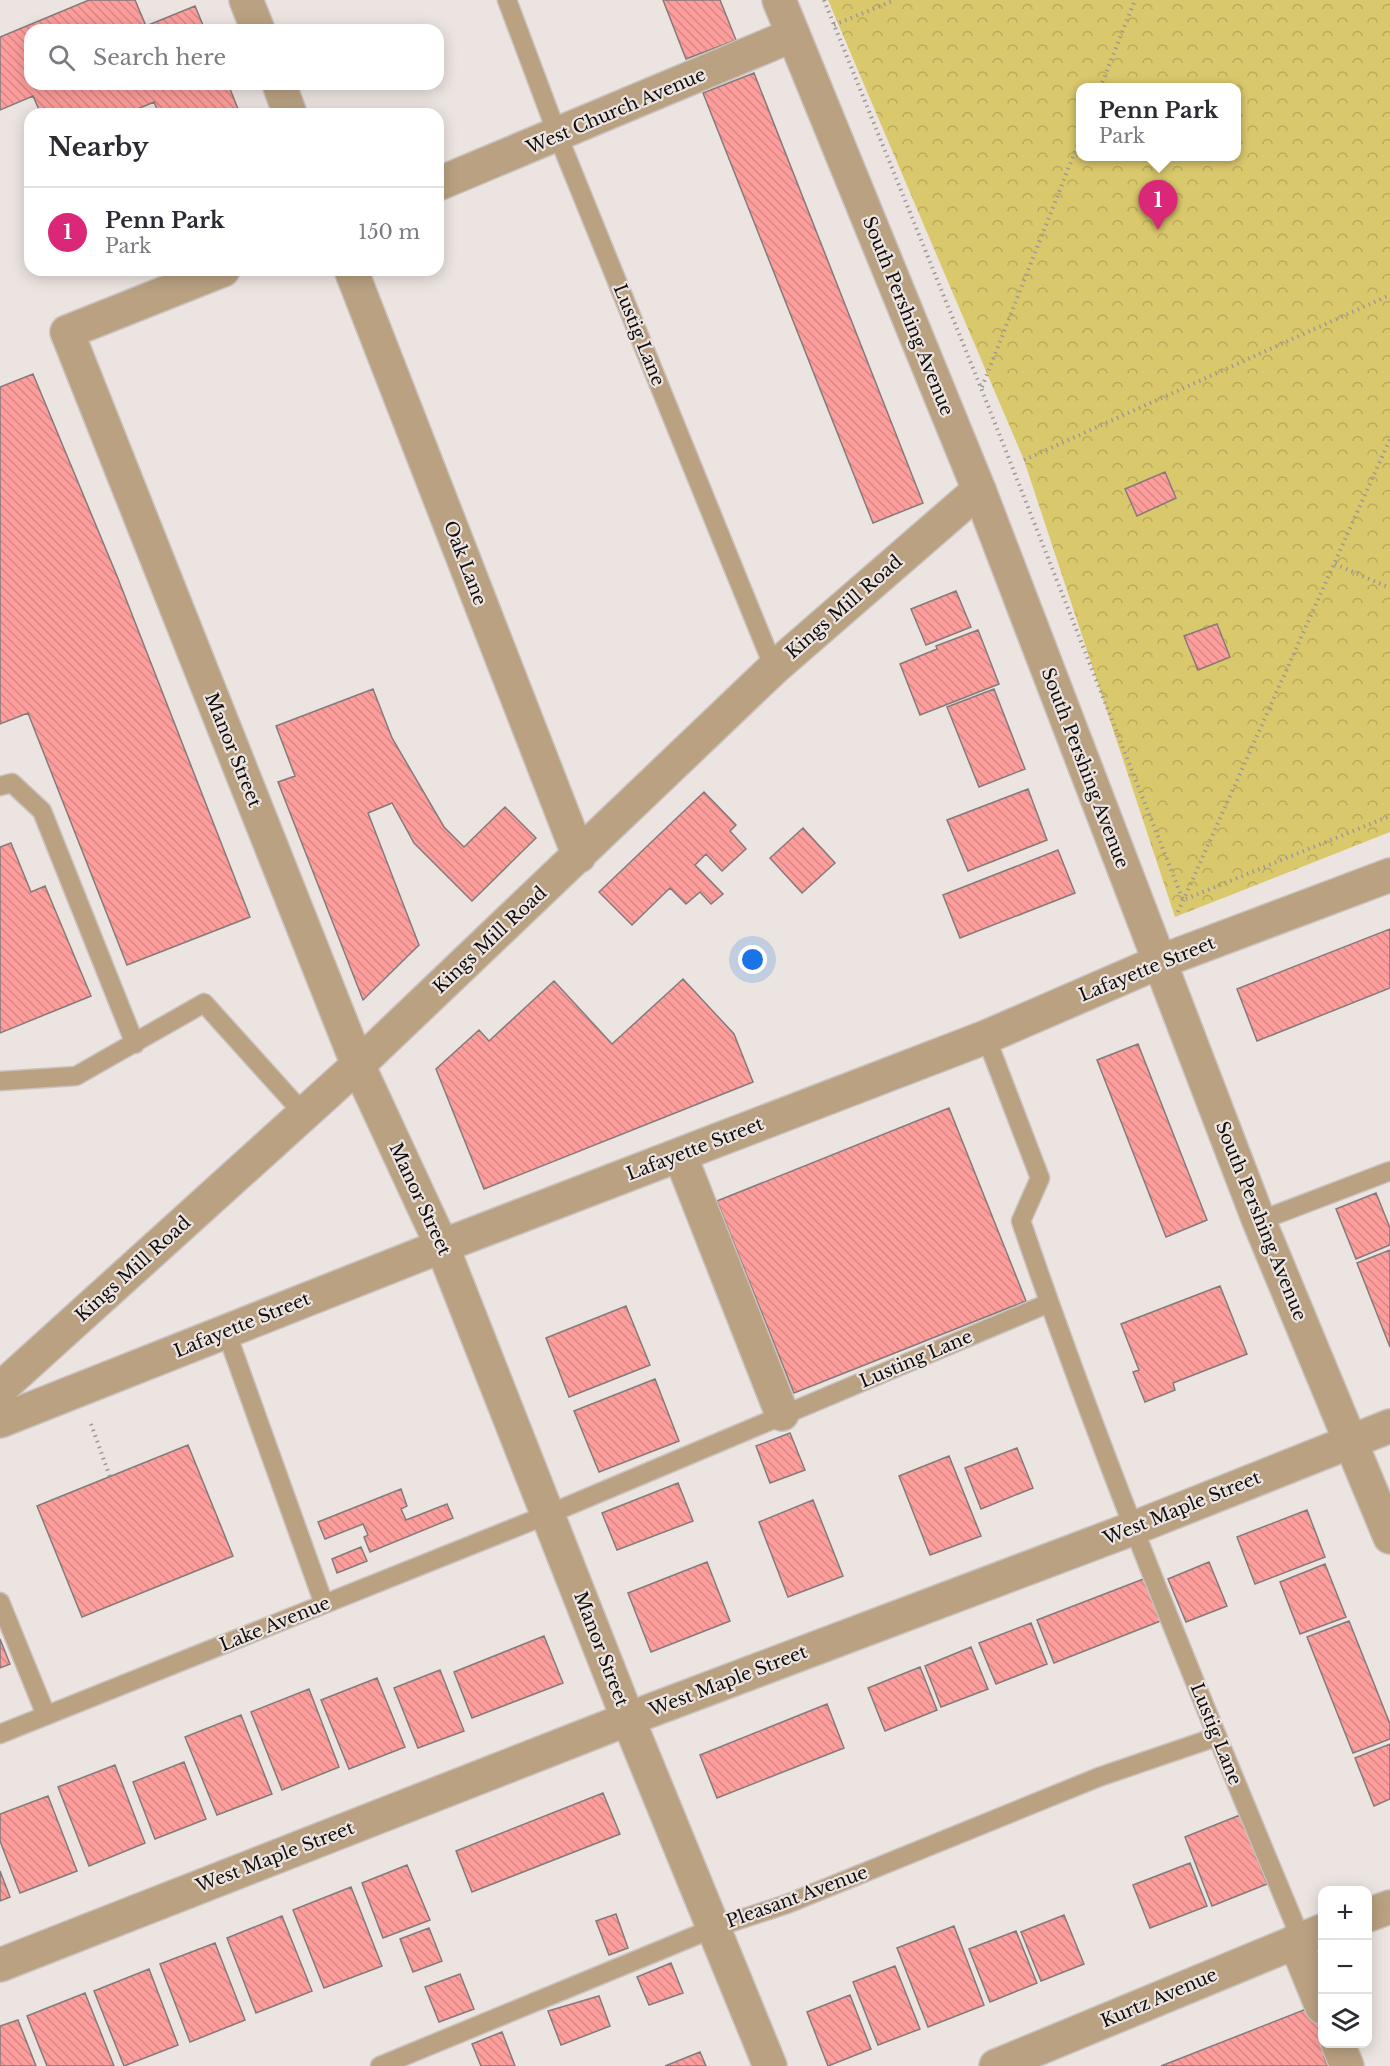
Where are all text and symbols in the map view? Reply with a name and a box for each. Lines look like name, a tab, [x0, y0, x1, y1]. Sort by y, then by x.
search box	[24, 24, 444, 90]
icon: search	[45, 41, 78, 74]
text: Search here	[93, 44, 226, 71]
street label: West Church Avenue	[522, 63, 709, 159]
popup	[1076, 83, 1241, 161]
text: Penn Park	[1099, 97, 1218, 124]
text: Park	[1099, 124, 1145, 148]
text: Nearby	[48, 131, 149, 163]
pin: 1	[1138, 180, 1178, 230]
text: Penn Park	[105, 207, 225, 234]
street label: South Pershing Avenue	[858, 213, 958, 419]
text: 1	[63, 220, 72, 244]
text: 150 m	[358, 220, 420, 244]
text: Park	[105, 234, 151, 258]
street label: Lustig Lane	[609, 281, 669, 389]
street label: Oak Lane	[439, 518, 491, 608]
street label: Kings Mill Road	[781, 550, 907, 664]
street label: South Pershing Avenue	[1037, 665, 1133, 871]
street label: Manor Street	[200, 690, 266, 810]
street label: Kings Mill Road	[429, 882, 551, 998]
street label: Lafayette Street	[1076, 932, 1218, 1006]
your location	[738, 945, 767, 974]
street label: Lafayette Street	[623, 1113, 767, 1185]
street label: South Pershing Avenue	[1211, 1118, 1311, 1324]
street label: Manor Street	[384, 1139, 456, 1259]
street label: Kings Mill Road	[71, 1212, 195, 1326]
street label: Lafayette Street	[171, 1288, 313, 1362]
street label: Lusting Lane	[856, 1325, 976, 1393]
street label: West Maple Street	[1099, 1466, 1264, 1550]
street label: Manor Street	[569, 1588, 633, 1710]
street label: Lake Avenue	[217, 1592, 333, 1656]
street label: West Maple Street	[645, 1641, 810, 1722]
street label: Lustig Lane	[1186, 1680, 1246, 1788]
street label: West Maple Street	[192, 1817, 357, 1898]
street label: Pleasant Avenue	[723, 1861, 871, 1933]
map controls	[1318, 1886, 1372, 2048]
button: +	[1318, 1886, 1372, 1940]
button: −	[1318, 1940, 1372, 1994]
street label: Kurtz Avenue	[1097, 1964, 1221, 2032]
button: layers	[1318, 1994, 1372, 2048]

